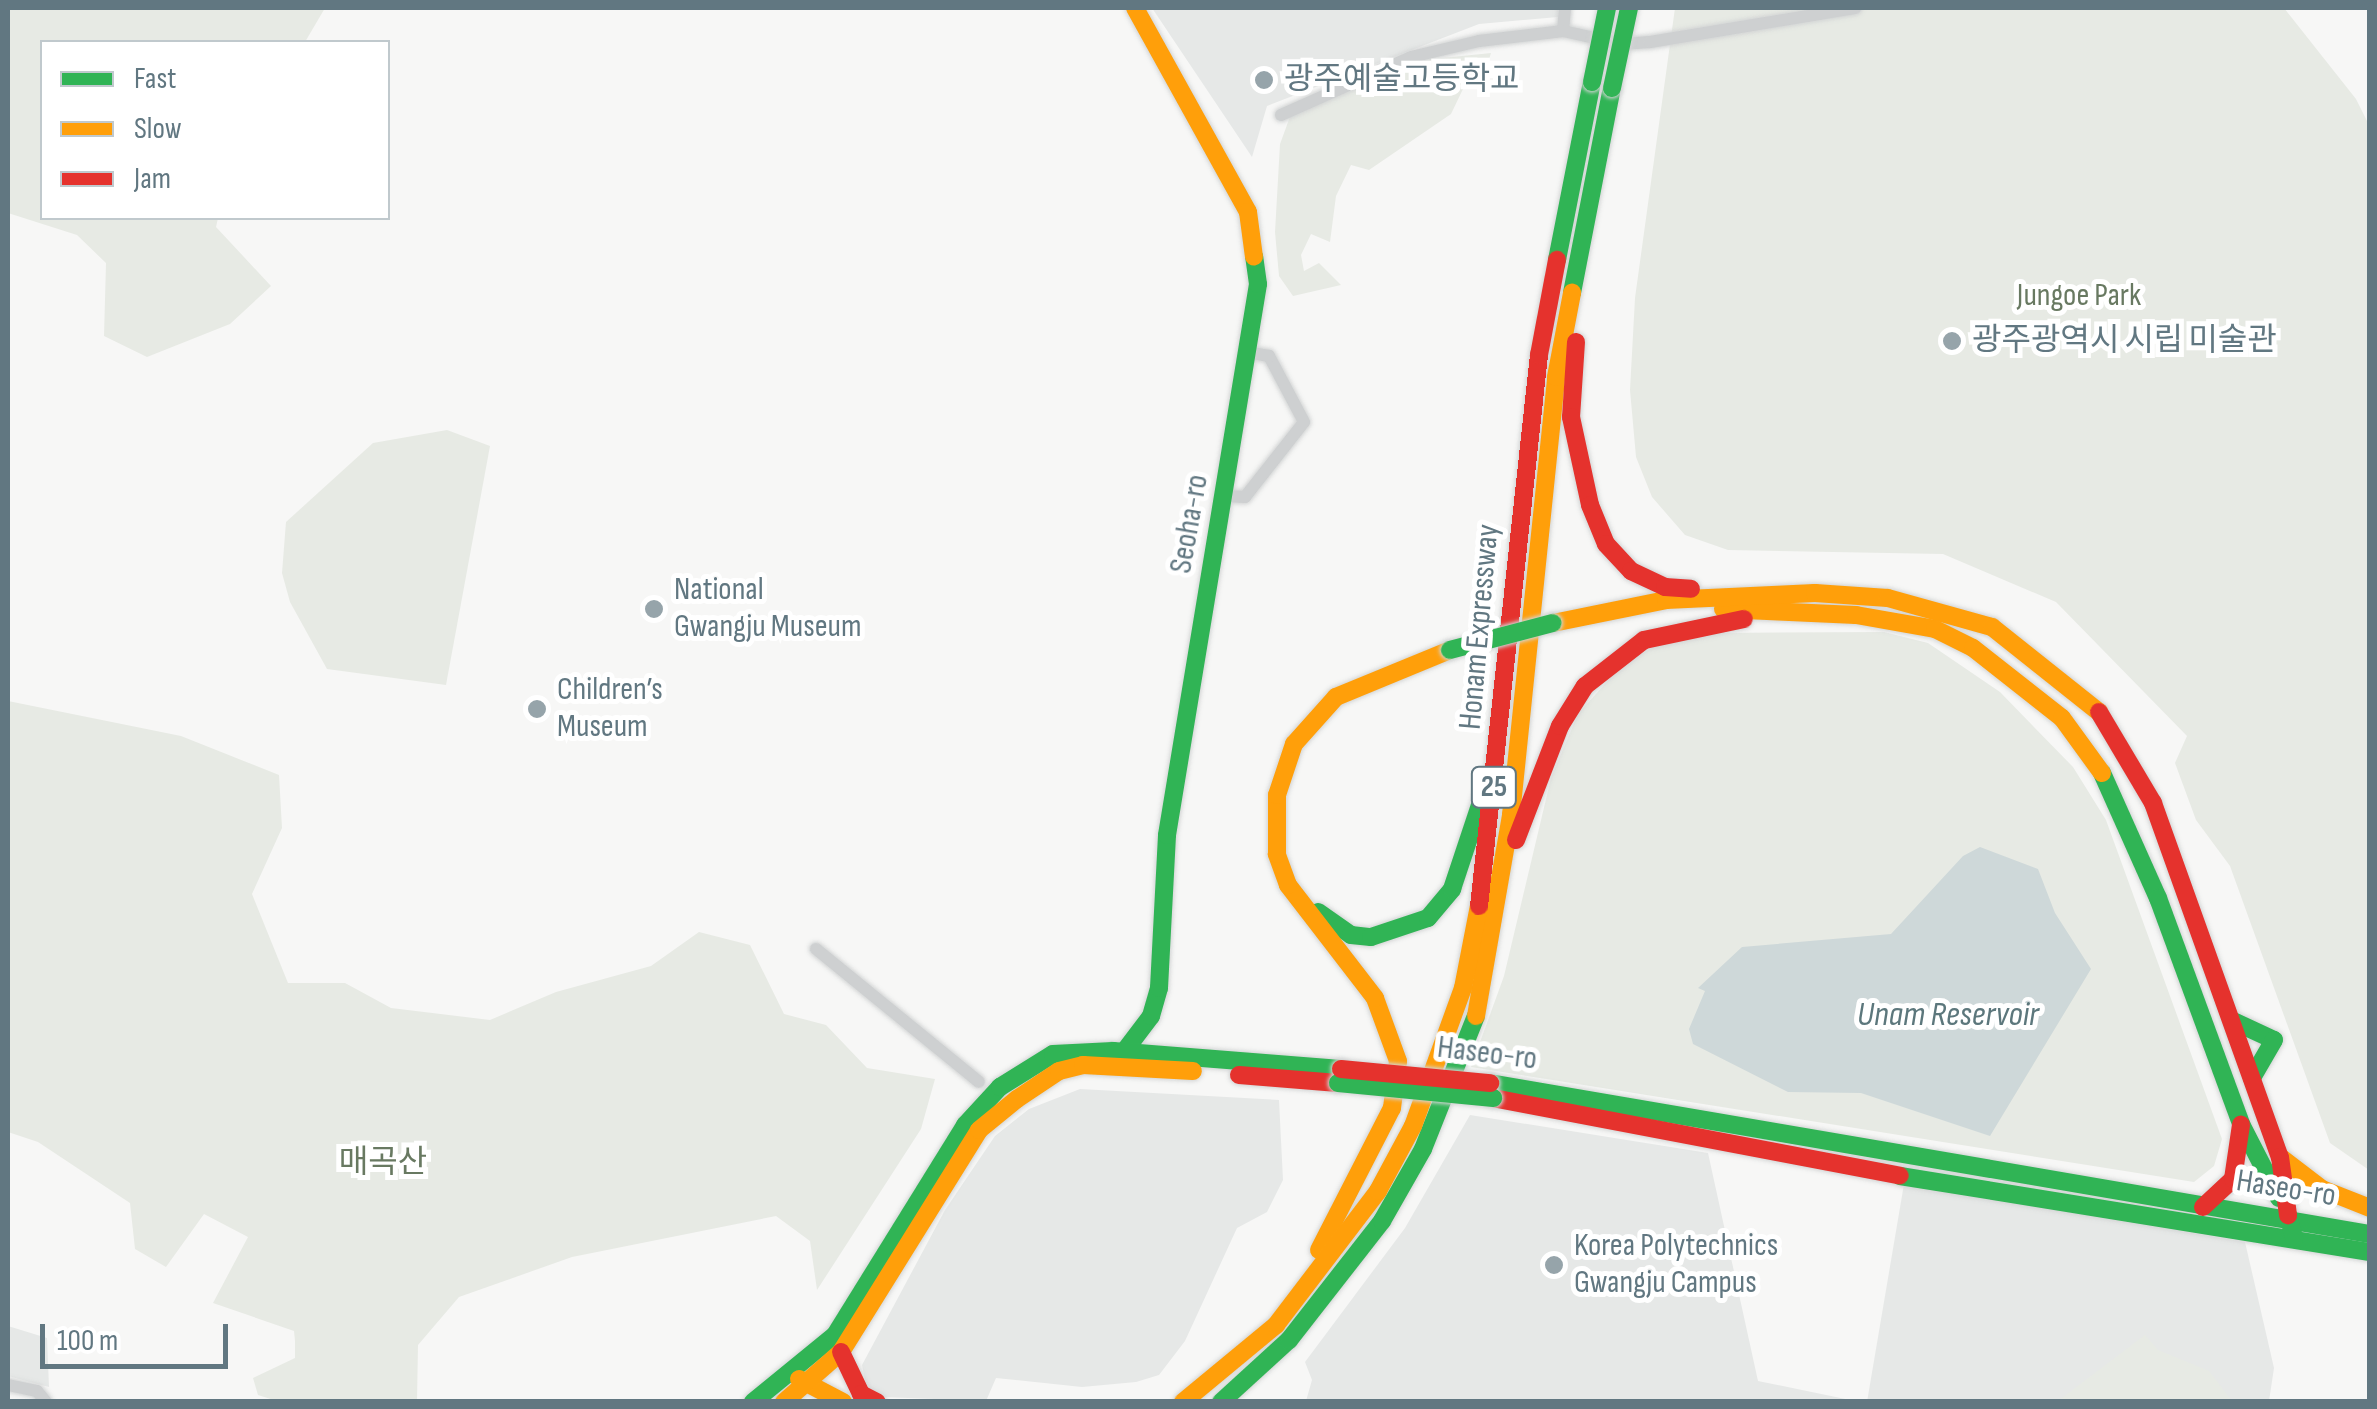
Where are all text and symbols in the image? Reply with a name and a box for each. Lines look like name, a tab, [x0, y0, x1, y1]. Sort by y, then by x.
legend	[40, 40, 390, 220]
text: Fast	[134, 61, 176, 97]
place label: 광주예술고등학교	[1284, 61, 1520, 99]
marker: 광주예술고등학교	[1253, 69, 1275, 91]
text: Slow	[134, 111, 182, 147]
text: Jam	[134, 161, 171, 197]
park label: Jungoe Park	[2017, 277, 2141, 315]
place label: 광주광역시 시립 미술관	[1972, 322, 2277, 360]
marker: 광주광역시 시립 미술관	[1941, 330, 1963, 352]
street label: Seoha-ro	[1162, 472, 1218, 576]
street label: Honam Expressway	[1452, 523, 1508, 731]
place label: National Gwangju Museum	[674, 572, 861, 647]
marker: National Gwangju Museum	[643, 598, 665, 620]
place label: Children’s Museum	[557, 672, 663, 747]
marker: Children’s Museum	[526, 698, 548, 720]
road number: 25	[1469, 762, 1519, 812]
water label: Unam Reservoir	[1857, 994, 2039, 1036]
street label: Haseo-ro	[1435, 1029, 1539, 1079]
park label: 매곡산	[339, 1144, 427, 1182]
street label: Haseo-ro	[2234, 1162, 2338, 1216]
place label: Korea Polytechnics Gwangju Campus	[1574, 1228, 1778, 1303]
marker: Korea Polytechnics Gwangju Campus	[1543, 1254, 1565, 1276]
scale bar	[45, 1304, 232, 1366]
text: 100 m	[57, 1323, 118, 1359]

